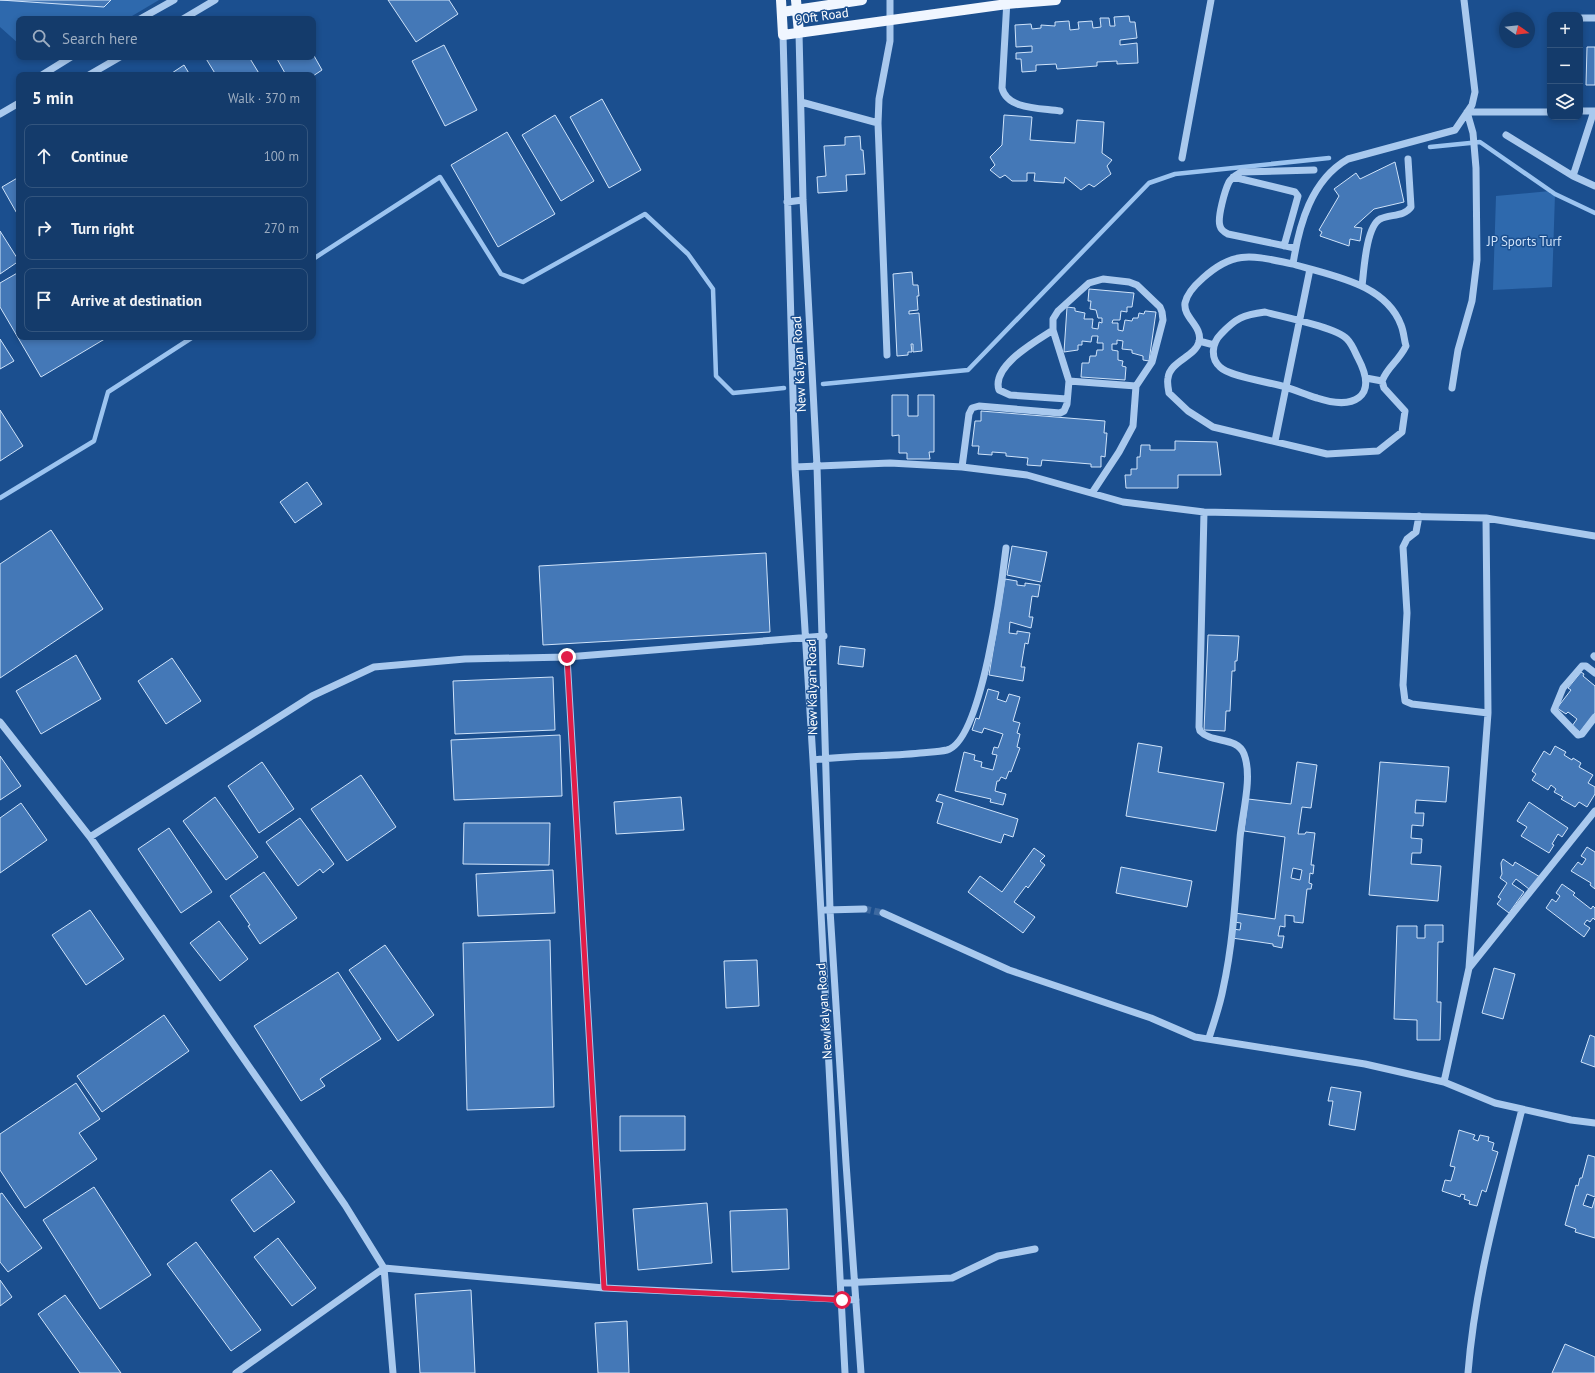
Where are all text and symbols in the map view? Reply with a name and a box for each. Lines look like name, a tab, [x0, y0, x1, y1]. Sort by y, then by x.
street label: 90ft Road	[794, 4, 850, 28]
north arrow	[1499, 12, 1535, 48]
map controls	[1547, 12, 1583, 120]
button: +	[1547, 12, 1583, 48]
search box	[16, 16, 316, 60]
icon: search	[30, 27, 52, 49]
text: Search here	[62, 29, 138, 48]
button: −	[1547, 48, 1583, 84]
button: layers	[1547, 84, 1583, 120]
text: 5 min	[32, 87, 73, 109]
text: Walk · 370 m	[228, 90, 300, 107]
icon: ahead	[33, 145, 55, 167]
text: Continue	[71, 147, 128, 166]
text: 100 m	[264, 148, 299, 165]
icon: right	[33, 217, 55, 239]
text: Turn right	[71, 219, 134, 238]
text: 270 m	[264, 220, 299, 237]
park label: JP Sports Turf	[1486, 233, 1562, 250]
icon: arrive	[33, 289, 55, 311]
text: Arrive at destination	[71, 291, 202, 310]
street label: New Kalyan Road	[788, 315, 810, 413]
street label: New Kalyan Road	[803, 639, 821, 735]
route end	[558, 648, 576, 666]
street label: New Kalyan Road	[812, 962, 836, 1060]
route start	[833, 1291, 851, 1309]

